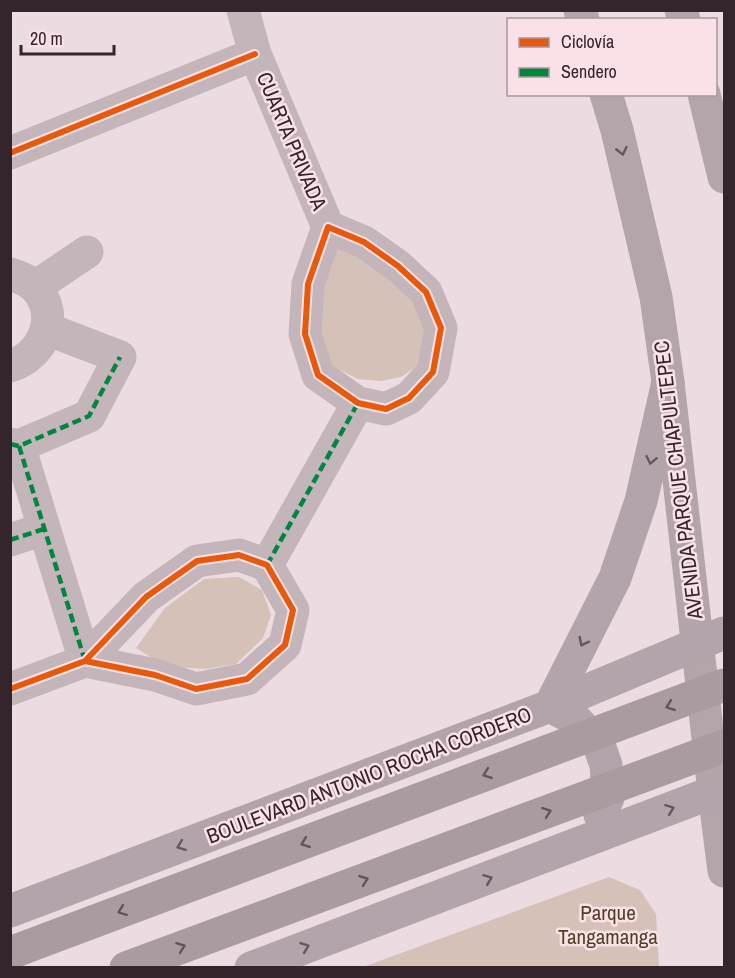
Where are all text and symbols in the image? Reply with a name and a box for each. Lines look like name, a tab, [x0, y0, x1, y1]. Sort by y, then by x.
scale bar	[21, 18, 114, 56]
legend	[507, 18, 717, 96]
text: 20 m	[30, 26, 63, 51]
text: Ciclovía	[561, 29, 614, 54]
text: Sendero	[561, 59, 617, 84]
street label: CUARTA PRIVADA	[250, 67, 334, 215]
one-way arrow	[614, 146, 627, 156]
street label: AVENIDA PARQUE CHAPULTEPEC	[647, 339, 710, 622]
one-way arrow	[645, 455, 658, 465]
one-way arrow	[579, 636, 590, 646]
one-way arrow	[665, 699, 676, 711]
street label: BOULEVARD ANTONIO ROCHA CORDERO	[202, 700, 536, 850]
one-way arrow	[482, 767, 493, 780]
one-way arrow	[664, 804, 675, 816]
one-way arrow	[541, 807, 552, 819]
one-way arrow	[300, 835, 310, 848]
one-way arrow	[176, 839, 187, 851]
one-way arrow	[482, 873, 493, 886]
one-way arrow	[358, 874, 369, 887]
park label: Parque Tangamanga	[558, 898, 658, 951]
one-way arrow	[117, 904, 128, 916]
one-way arrow	[176, 942, 186, 955]
one-way arrow	[299, 942, 310, 954]

